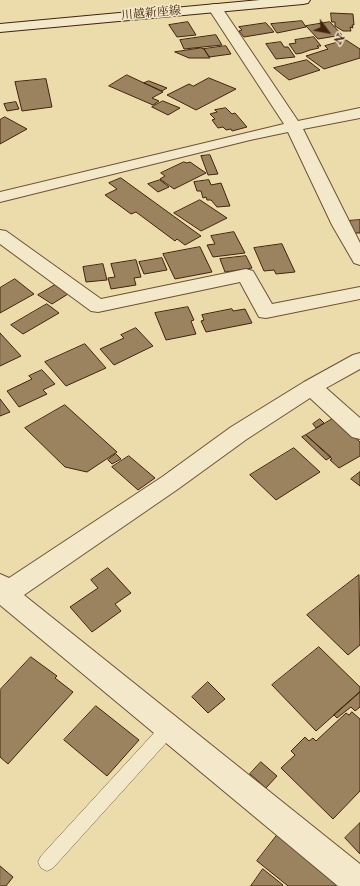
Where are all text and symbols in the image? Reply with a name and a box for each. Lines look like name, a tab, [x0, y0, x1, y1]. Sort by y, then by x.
street label: 川越新座線	[120, 4, 182, 24]
north arrow	[308, 12, 348, 52]
text: N	[330, 31, 347, 46]

